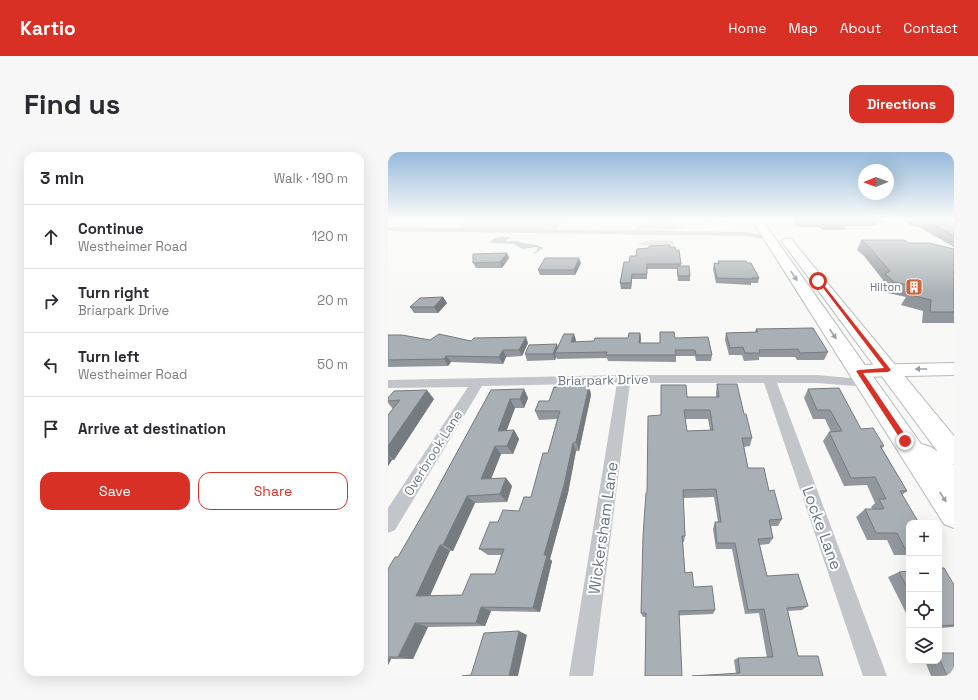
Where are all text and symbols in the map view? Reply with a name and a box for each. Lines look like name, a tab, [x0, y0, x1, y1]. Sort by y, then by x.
text: Kartio	[20, 16, 76, 41]
text: Home	[728, 19, 766, 37]
text: Map	[788, 19, 818, 37]
text: About	[840, 19, 881, 37]
text: Contact	[903, 19, 958, 37]
button: Directions	[849, 85, 954, 123]
text: Find us	[24, 86, 121, 122]
north arrow	[858, 164, 894, 200]
text: 3 min	[40, 167, 84, 189]
text: Walk · 190 m	[274, 170, 348, 187]
text: Continue	[78, 219, 144, 238]
icon: ahead	[40, 226, 62, 248]
text: 120 m	[312, 228, 348, 245]
text: Westheimer Road	[78, 238, 187, 255]
one-way arrow	[790, 270, 798, 281]
route start	[809, 272, 827, 290]
building icon: Hilton	[904, 277, 924, 297]
place label: Hilton	[870, 280, 901, 294]
text: Turn right	[78, 283, 149, 302]
icon: right	[40, 290, 62, 312]
text: 20 m	[317, 292, 348, 309]
text: Briarpark Drive	[78, 302, 169, 319]
one-way arrow	[829, 329, 837, 339]
text: Turn left	[78, 347, 140, 366]
icon: left	[40, 354, 62, 376]
text: 50 m	[317, 356, 348, 373]
text: Westheimer Road	[78, 366, 187, 383]
one-way arrow	[914, 366, 927, 372]
street label: Briarpark Drive	[557, 371, 649, 389]
street label: Overbrook Lane	[400, 407, 466, 499]
icon: arrive	[40, 418, 62, 440]
text: Arrive at destination	[78, 419, 226, 438]
route end	[896, 432, 914, 450]
street label: Wickersham Lane	[583, 460, 623, 596]
button: Save	[40, 472, 190, 510]
button: Share	[198, 472, 348, 510]
street label: Locke Lane	[797, 483, 847, 573]
one-way arrow	[939, 492, 947, 502]
map controls	[906, 520, 942, 664]
button: +	[906, 520, 942, 556]
button: −	[906, 556, 942, 592]
button: locate	[906, 592, 942, 628]
button: layers	[906, 628, 942, 664]

